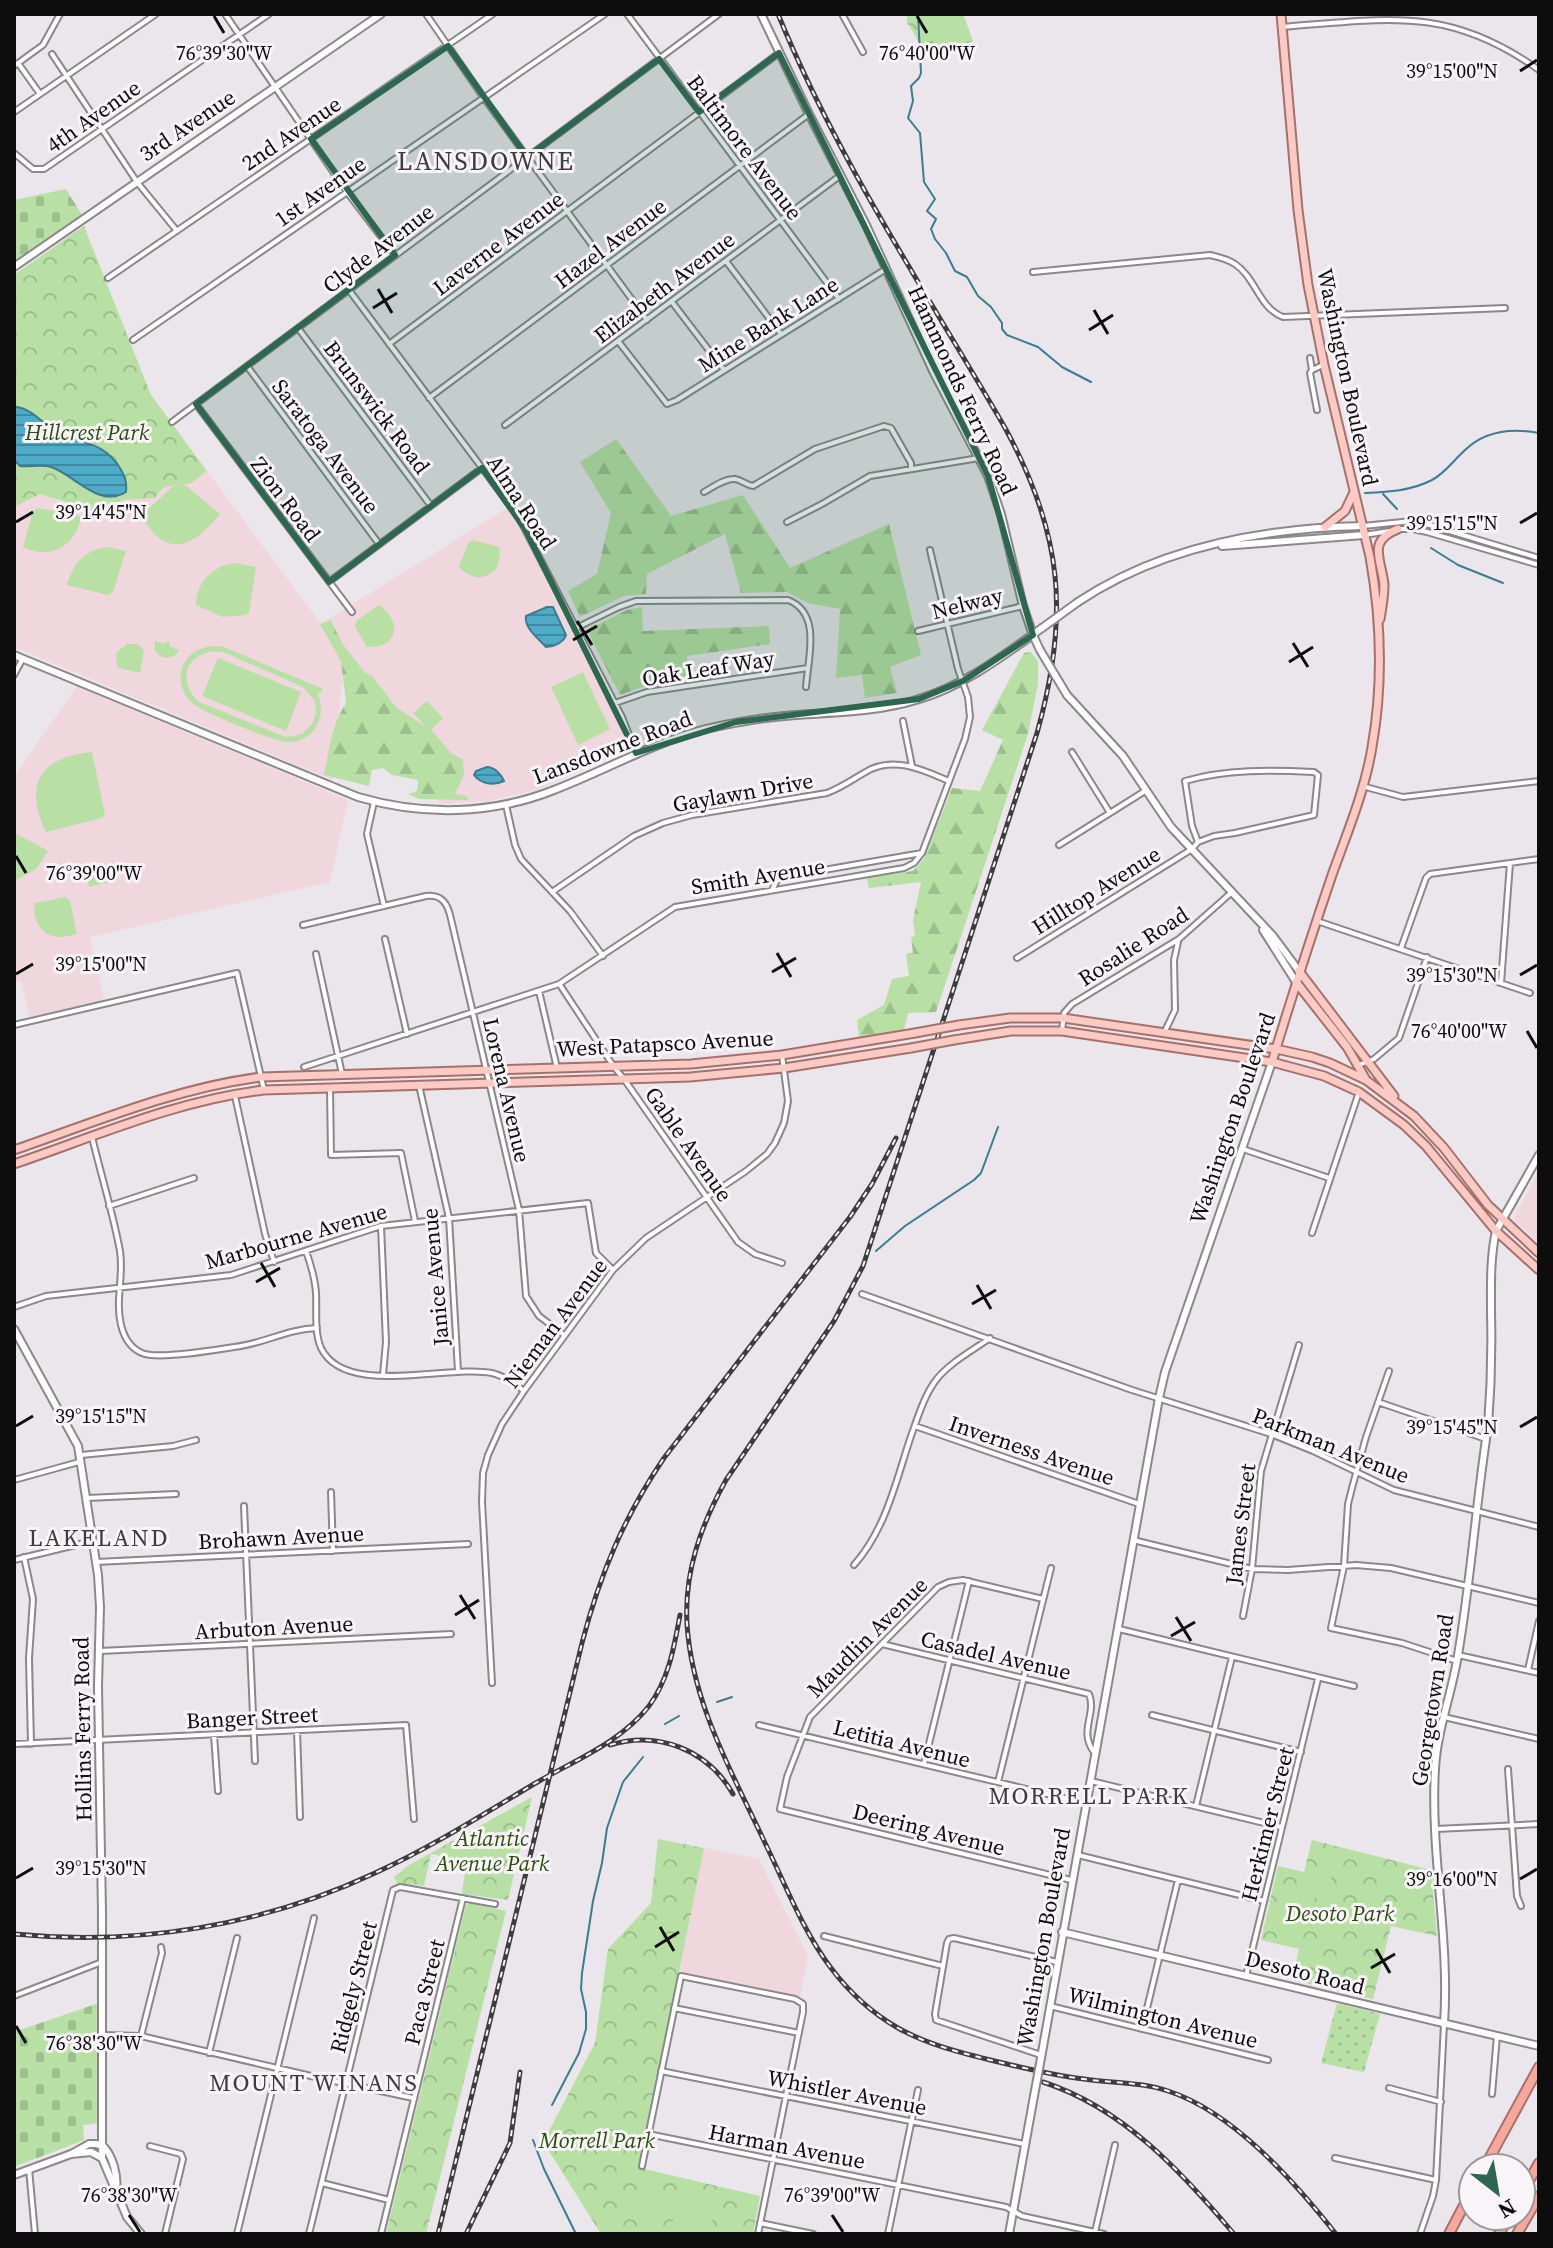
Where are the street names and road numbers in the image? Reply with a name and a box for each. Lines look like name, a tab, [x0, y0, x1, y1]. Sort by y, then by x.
street label: Baltimore Avenue	[680, 68, 810, 226]
street label: 4th Avenue	[40, 73, 146, 159]
street label: 3rd Avenue	[133, 82, 241, 168]
street label: 2nd Avenue	[235, 89, 347, 177]
street label: 1st Avenue	[268, 149, 372, 233]
street label: Laverne Avenue	[426, 184, 570, 302]
street label: Hazel Avenue	[548, 191, 672, 295]
street label: Clyde Avenue	[316, 196, 440, 300]
street label: Elizabeth Avenue	[587, 224, 741, 350]
street label: Washington Boulevard	[1310, 265, 1386, 489]
street label: Mine Bank Lane	[692, 269, 844, 379]
street label: Hammonds Ferry Road	[901, 280, 1025, 500]
street label: Brunswick Road	[317, 334, 437, 480]
street label: Saratoga Avenue	[265, 373, 387, 519]
street label: Alma Road	[480, 449, 564, 556]
street label: Zion Road	[244, 450, 328, 548]
street label: Nelway	[928, 580, 1006, 626]
street label: Oak Leaf Way	[640, 643, 777, 693]
street label: Lansdowne Road	[528, 703, 696, 791]
street label: Gaylawn Drive	[670, 765, 816, 819]
street label: Hilltop Avenue	[1026, 839, 1166, 941]
street label: Smith Avenue	[689, 851, 827, 901]
street label: Rosalie Road	[1072, 899, 1195, 993]
street label: Washington Boulevard	[1182, 1008, 1282, 1228]
street label: Lorena Avenue	[476, 1015, 538, 1165]
street label: West Patapsco Avenue	[556, 1022, 774, 1064]
street label: Gable Avenue	[638, 1081, 740, 1207]
street label: Marbourne Avenue	[201, 1196, 391, 1276]
street label: Janice Avenue	[414, 1207, 456, 1348]
street label: Nieman Avenue	[496, 1252, 614, 1394]
street label: Parkman Avenue	[1248, 1400, 1414, 1490]
street label: Inverness Avenue	[945, 1408, 1119, 1492]
street label: James Street	[1218, 1461, 1262, 1587]
street label: Brohawn Avenue	[197, 1518, 365, 1556]
street label: Maudlin Avenue	[800, 1570, 934, 1704]
street label: Arbuton Avenue	[194, 1608, 354, 1646]
street label: Georgetown Road	[1404, 1611, 1461, 1788]
street label: Casadel Avenue	[918, 1623, 1074, 1687]
street label: Hollins Ferry Road	[65, 1636, 99, 1822]
street label: Banger Street	[185, 1699, 320, 1735]
street label: Letitia Avenue	[830, 1711, 974, 1775]
street label: Herkimer Street	[1233, 1743, 1301, 1904]
street label: Deering Avenue	[850, 1796, 1008, 1862]
street label: Washington Boulevard	[1009, 1825, 1077, 2049]
street label: Ridgely Street	[322, 1917, 384, 2056]
street label: Paca Street	[396, 1935, 452, 2048]
street label: Desoto Road	[1242, 1943, 1369, 2001]
street label: Wilmington Avenue	[1065, 1979, 1261, 2055]
street label: Whistler Avenue	[765, 2062, 929, 2122]
street label: Harman Avenue	[706, 2116, 868, 2176]

